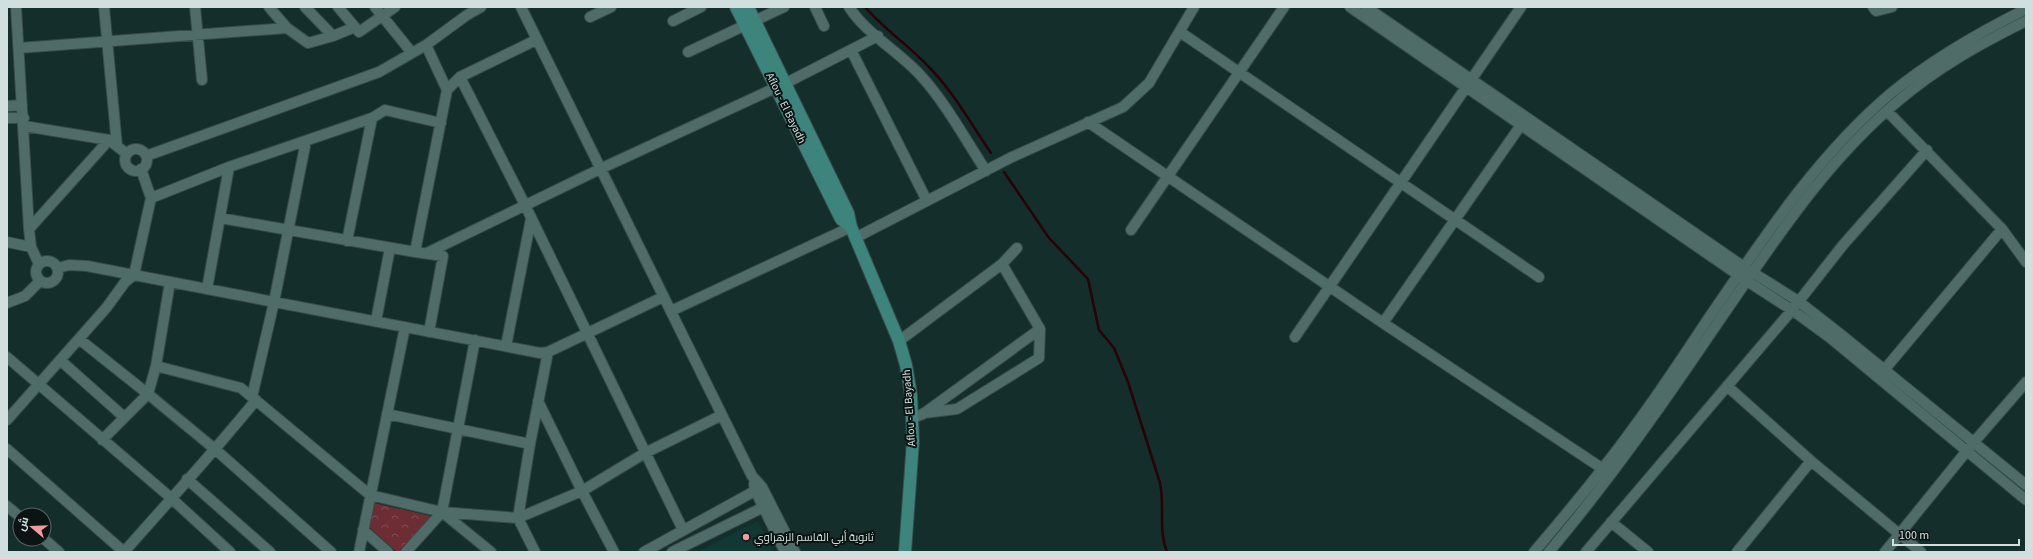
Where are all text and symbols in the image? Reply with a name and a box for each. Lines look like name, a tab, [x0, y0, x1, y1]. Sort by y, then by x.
street label: Aflou - El Bayadh	[762, 70, 810, 146]
street label: Aflou - El Bayadh	[899, 369, 919, 447]
north arrow	[12, 507, 52, 547]
text: ش	[14, 515, 32, 533]
scale bar	[1893, 521, 2019, 547]
text: 100 m	[1899, 527, 1929, 544]
place label: ثانوية أبي القاسم الزهراوي	[754, 530, 874, 546]
marker: ثانوية أبي القاسم الزهراوي	[741, 532, 751, 542]

